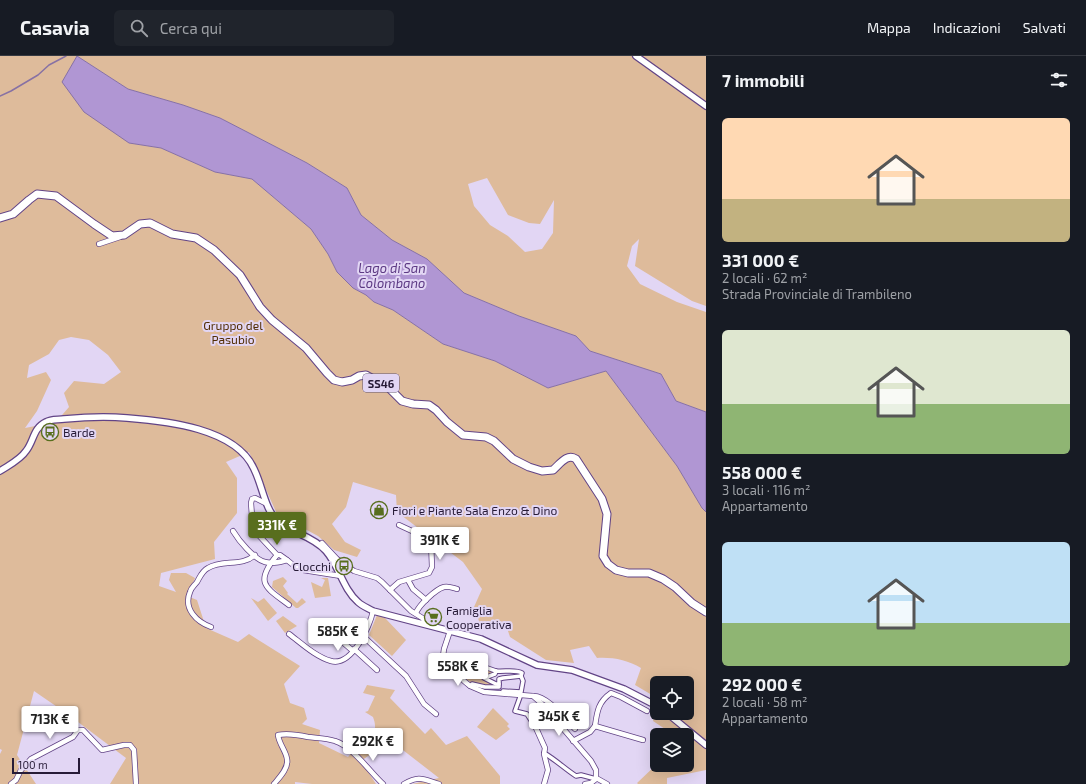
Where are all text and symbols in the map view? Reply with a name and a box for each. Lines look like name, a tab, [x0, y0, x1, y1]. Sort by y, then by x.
search box	[114, 10, 394, 46]
text: Casavia	[20, 16, 90, 39]
icon: search	[128, 17, 150, 39]
text: Cerca qui	[160, 19, 222, 37]
text: Mappa	[867, 19, 911, 36]
text: Indicazioni	[933, 19, 1001, 36]
text: Salvati	[1023, 19, 1066, 36]
icon: filters	[1048, 69, 1070, 91]
text: 7 immobili	[722, 70, 804, 90]
icon: home	[860, 144, 932, 216]
text: 331 000 €	[722, 250, 799, 270]
water label: Lago di San Colombano	[358, 260, 426, 291]
text: 2 locali · 62 m²	[722, 270, 807, 286]
text: Strada Provinciale di Trambileno	[722, 286, 912, 302]
park label: Gruppo del Pasubio	[203, 318, 263, 346]
icon: home	[860, 356, 932, 428]
road number: SS46	[363, 374, 399, 392]
bus stop icon: Barde	[40, 422, 60, 442]
place label: Barde	[63, 425, 95, 439]
text: 558 000 €	[722, 462, 802, 482]
text: 3 locali · 116 m²	[722, 482, 810, 498]
text: Appartamento	[722, 498, 808, 514]
shop icon: Fiori e Piante Sala Enzo & Dino	[369, 500, 389, 520]
place label: Fiori e Piante Sala Enzo & Dino	[392, 503, 557, 517]
pin: 331K €	[244, 512, 310, 546]
text: 331K €	[257, 517, 297, 533]
pin: 391K €	[407, 527, 473, 561]
text: 391K €	[420, 532, 460, 548]
bus stop icon: Clocchi	[334, 556, 354, 576]
place label: Clocchi	[292, 559, 331, 573]
icon: home	[860, 568, 932, 640]
place label: Famiglia Cooperativa	[446, 603, 512, 631]
supermarket icon: Famiglia Cooperativa	[423, 607, 443, 627]
pin: 585K €	[305, 618, 371, 652]
text: 585K €	[317, 623, 359, 639]
pin: 558K €	[425, 653, 491, 687]
text: 558K €	[437, 658, 479, 674]
text: 292 000 €	[722, 674, 802, 694]
map controls	[650, 676, 694, 772]
button: locate	[650, 676, 694, 720]
text: 2 locali · 58 m²	[722, 694, 807, 710]
pin: 345K €	[526, 703, 592, 737]
pin: 713K €	[17, 706, 83, 740]
text: 345K €	[538, 708, 580, 724]
text: Appartamento	[722, 710, 808, 726]
text: 713K €	[30, 711, 70, 727]
pin: 292K €	[340, 728, 406, 762]
button: layers	[650, 728, 694, 772]
text: 292K €	[352, 733, 394, 749]
scale bar	[12, 756, 80, 775]
text: 100 m	[18, 758, 48, 771]

